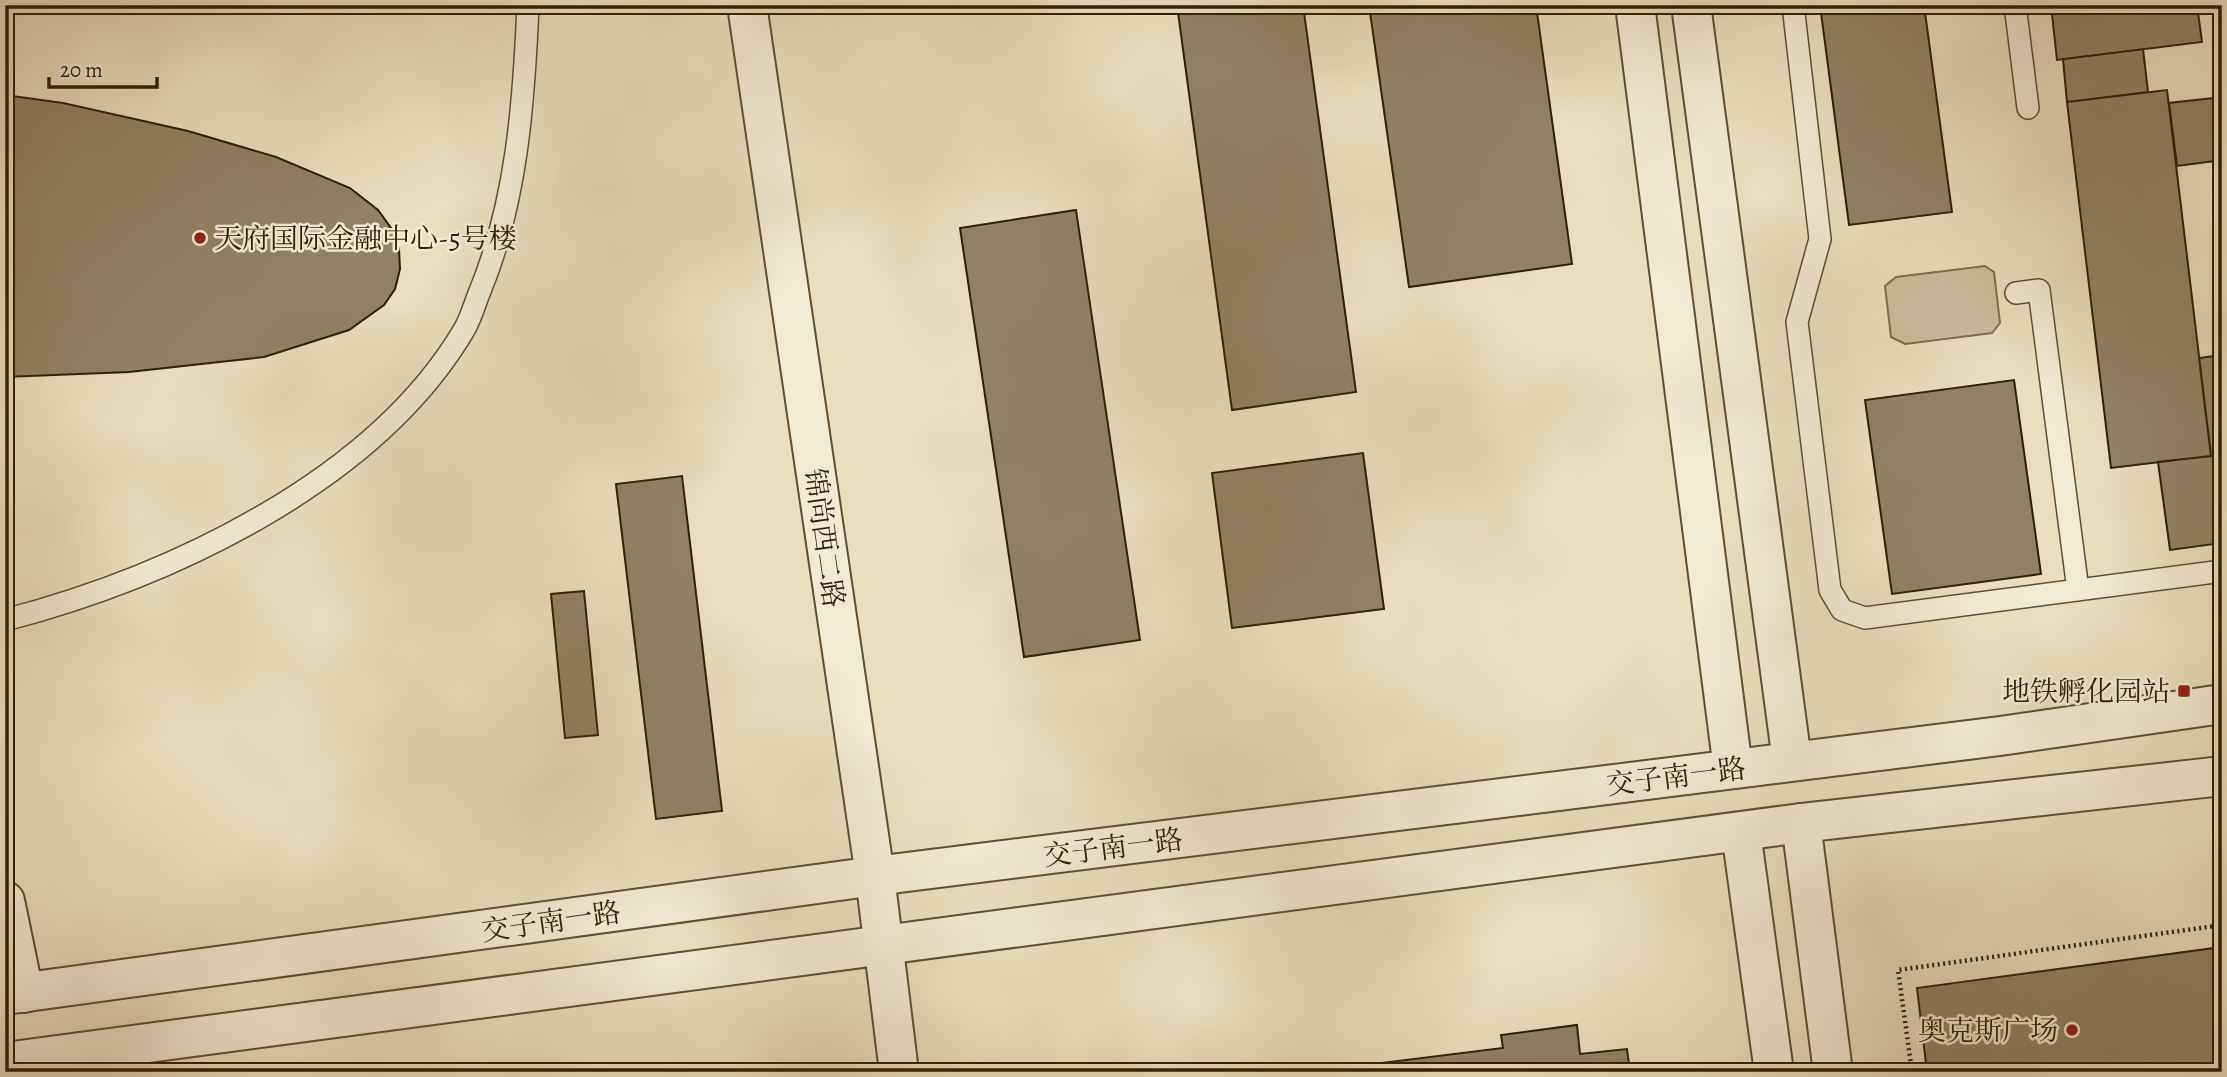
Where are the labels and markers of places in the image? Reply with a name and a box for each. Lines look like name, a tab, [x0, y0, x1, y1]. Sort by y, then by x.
place label: 天府国际金融中心-5号楼	[214, 220, 517, 258]
marker: 天府国际金融中心-5号楼	[192, 230, 208, 246]
place label: 地铁孵化园站	[2002, 673, 2170, 711]
marker: 地铁孵化园站	[2176, 683, 2192, 699]
place label: 奥克斯广场	[1918, 1012, 2058, 1050]
marker: 奥克斯广场	[2064, 1022, 2080, 1038]

